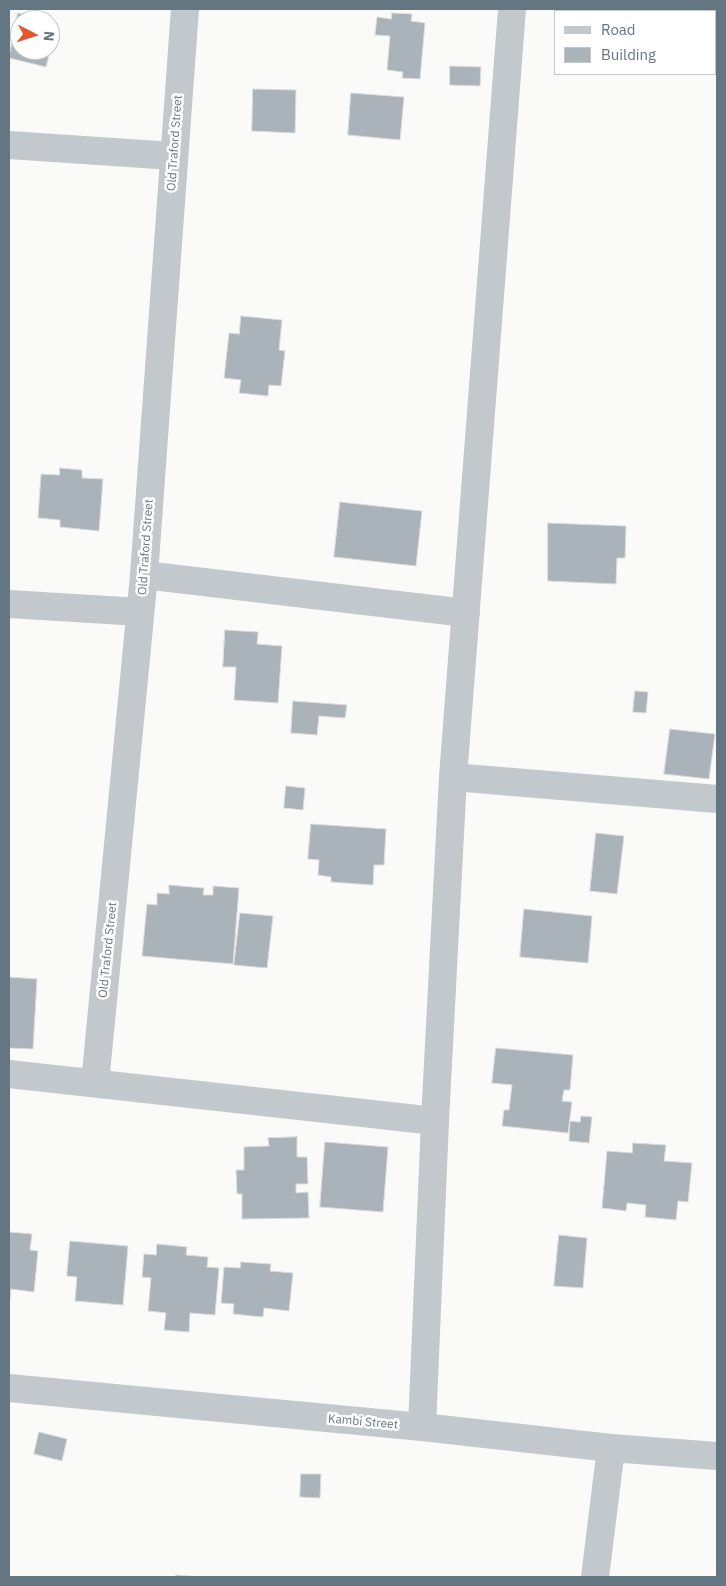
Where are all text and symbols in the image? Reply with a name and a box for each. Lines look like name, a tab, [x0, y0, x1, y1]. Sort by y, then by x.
north arrow	[10, 10, 60, 60]
legend	[554, 10, 716, 75]
text: Road	[601, 20, 636, 39]
text: N	[40, 30, 58, 42]
text: Building	[601, 45, 656, 64]
street label: Old Traford Street	[164, 94, 186, 192]
street label: Old Traford Street	[135, 498, 157, 596]
street label: Old Traford Street	[96, 901, 120, 999]
street label: Kambi Street	[327, 1412, 399, 1432]

